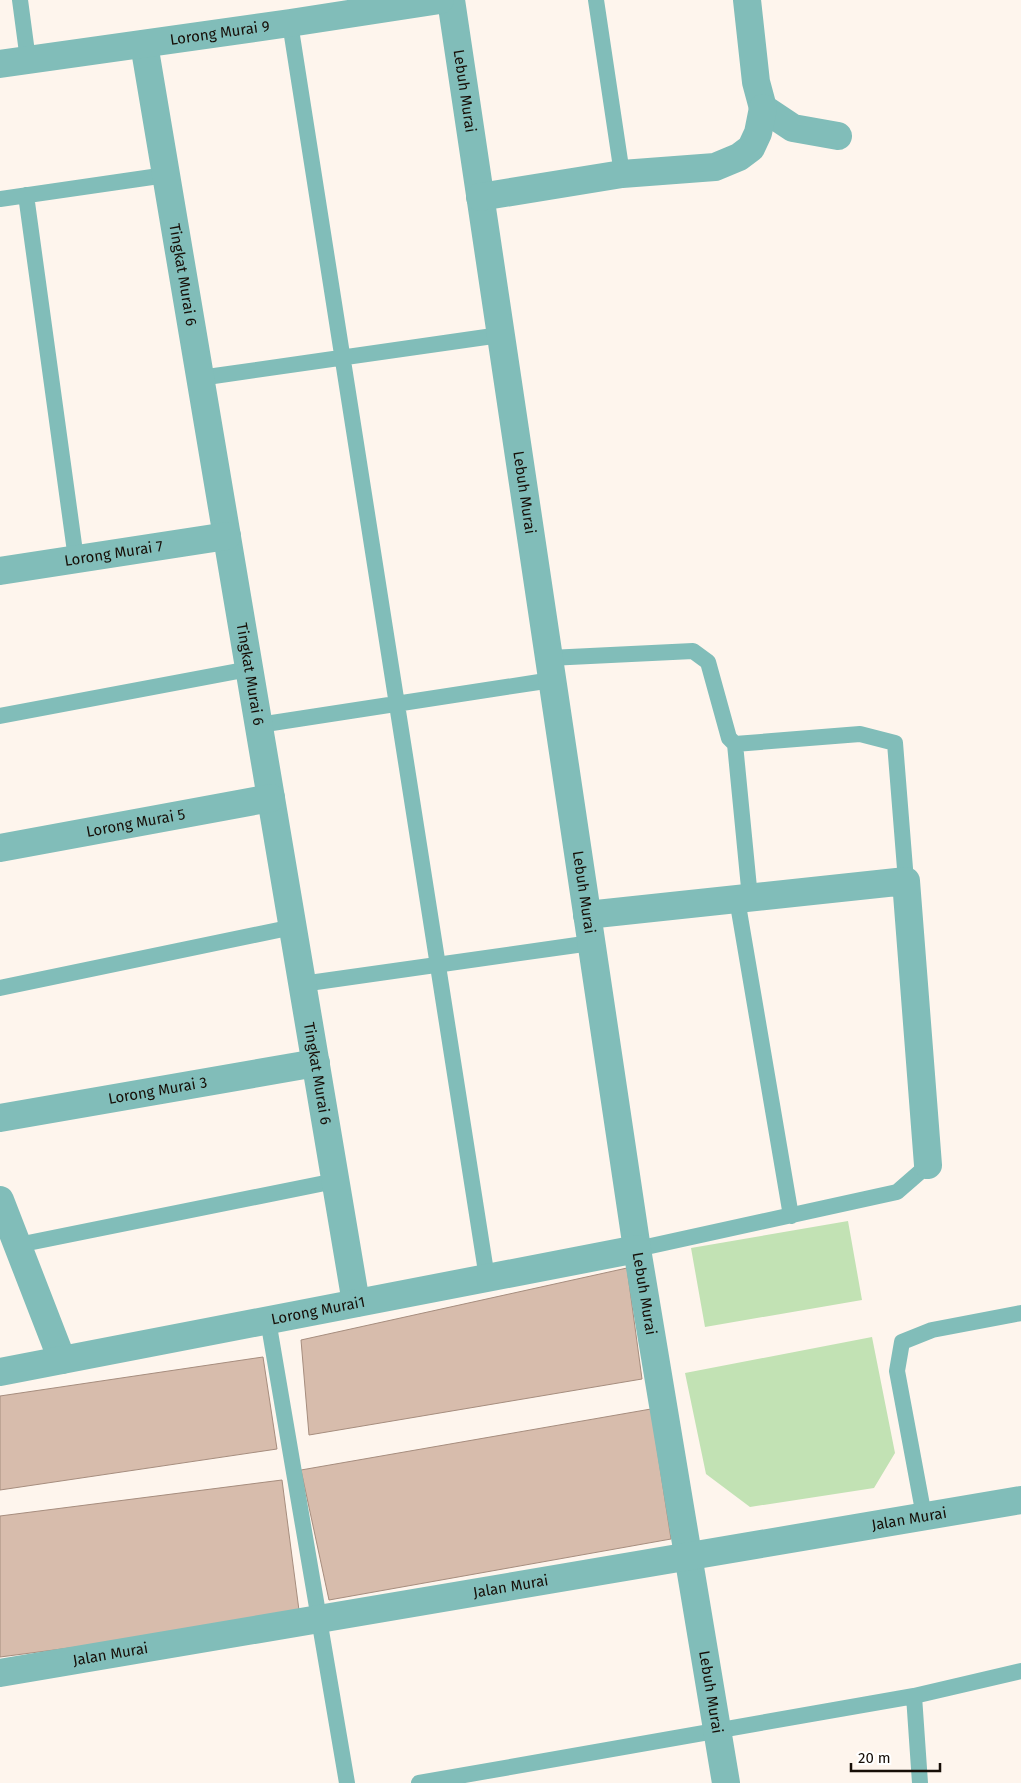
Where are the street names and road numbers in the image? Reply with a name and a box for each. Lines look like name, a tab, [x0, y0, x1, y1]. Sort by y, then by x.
street label: Lorong Murai 9	[169, 17, 271, 49]
street label: Lebuh Murai	[449, 48, 480, 134]
street label: Tingkat Murai 6	[165, 222, 200, 327]
street label: Lebuh Murai	[509, 450, 539, 535]
street label: Lorong Murai 7	[63, 537, 164, 570]
street label: Tingkat Murai 6	[233, 621, 268, 727]
street label: Lorong Murai 5	[85, 805, 187, 841]
street label: Lebuh Murai	[569, 849, 599, 935]
street label: Tingkat Murai 6	[300, 1021, 335, 1126]
street label: Lorong Murai 3	[107, 1073, 209, 1108]
street label: Lebuh Murai	[629, 1251, 660, 1336]
street label: Lorong Murai1	[270, 1293, 367, 1328]
street label: Jalan Murai	[870, 1504, 948, 1534]
street label: Jalan Murai	[472, 1571, 550, 1602]
street label: Jalan Murai	[71, 1639, 149, 1670]
street label: Lebuh Murai	[695, 1649, 727, 1735]

